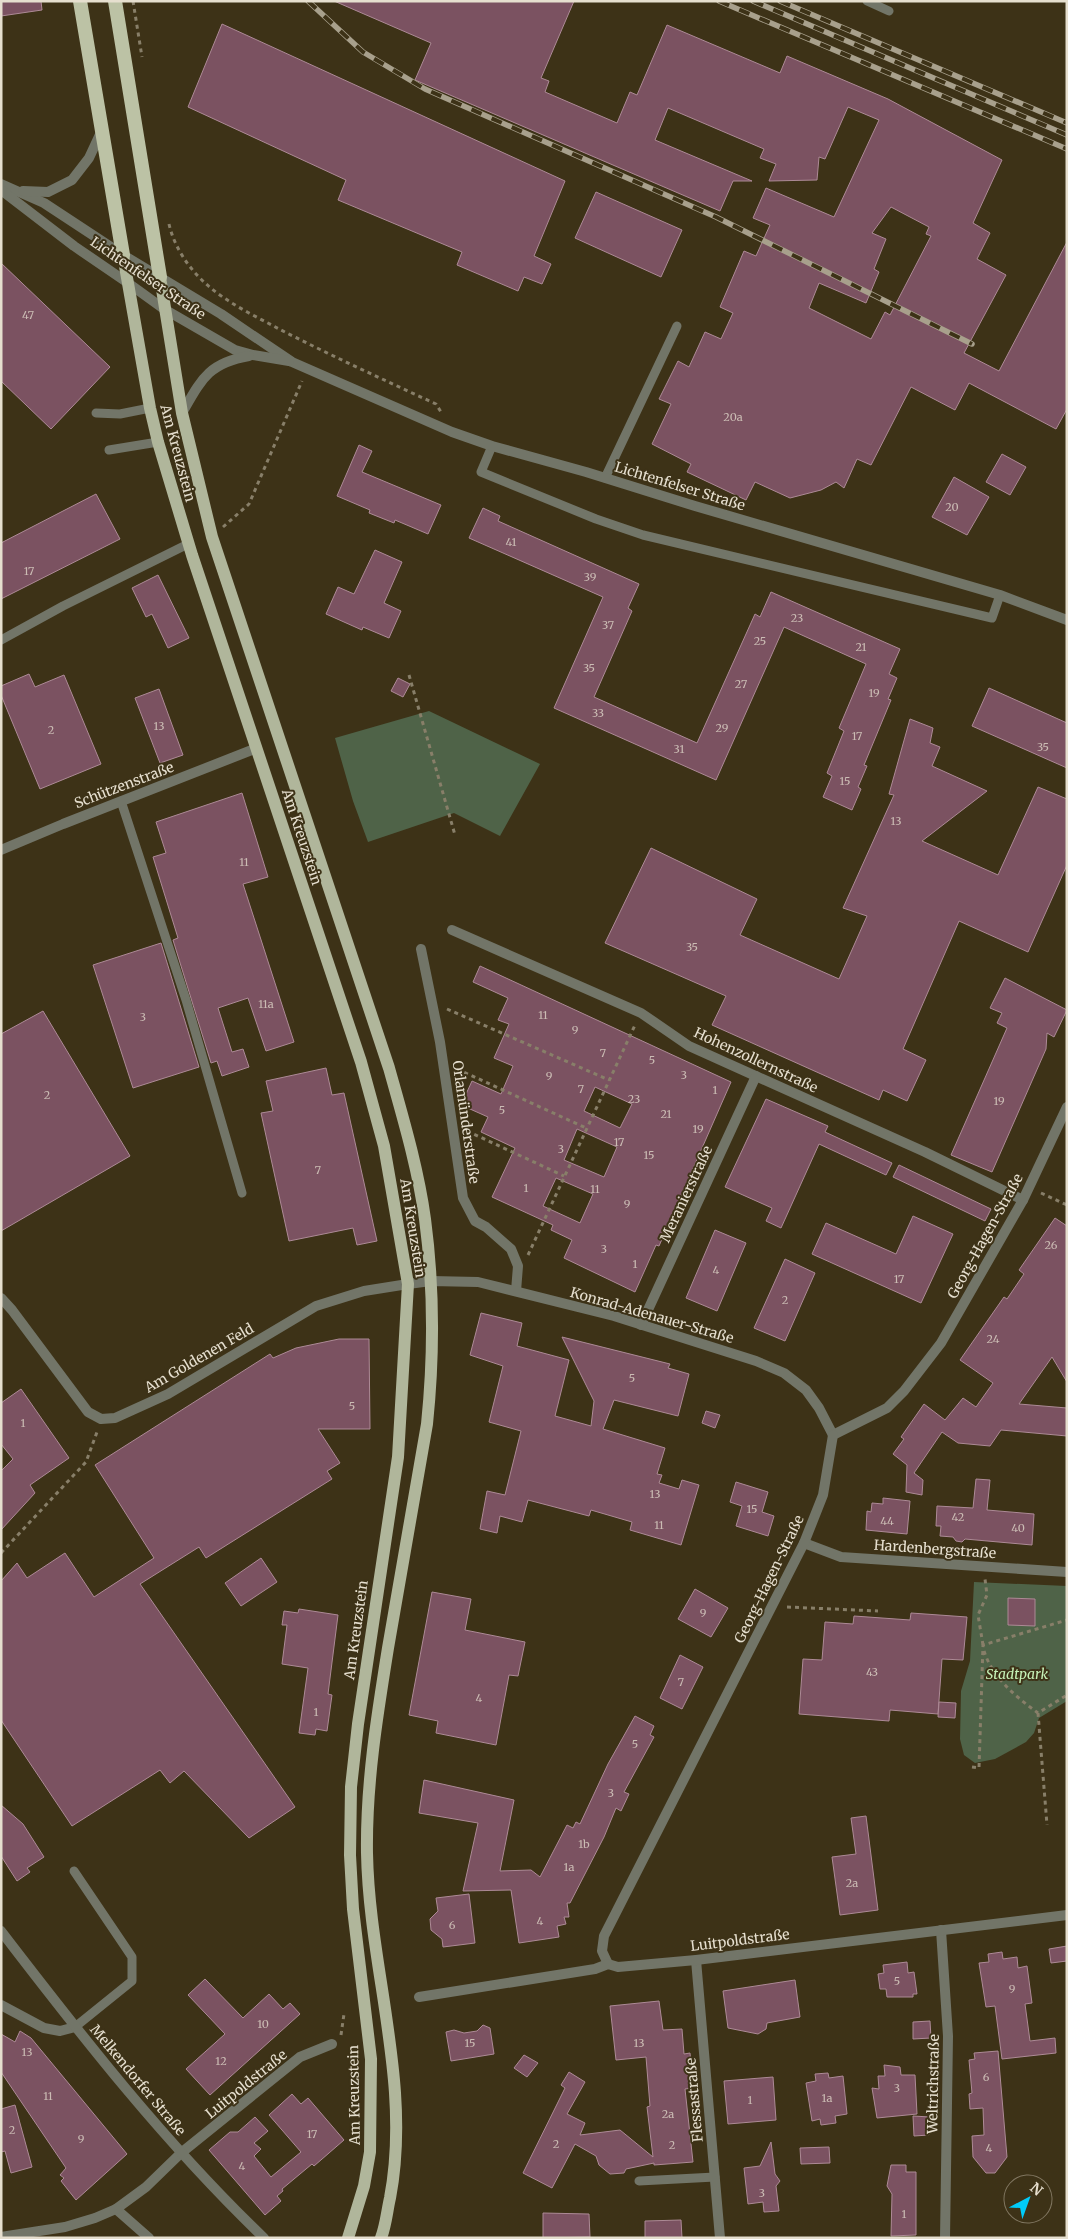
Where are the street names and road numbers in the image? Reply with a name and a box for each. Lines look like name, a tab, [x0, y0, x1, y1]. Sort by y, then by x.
street label: Lichtenfelser Straße	[87, 233, 209, 323]
street label: Am Kreuzstein	[156, 401, 200, 504]
street label: Lichtenfelser Straße	[613, 458, 747, 514]
street label: Schützenstraße	[72, 758, 176, 812]
street label: Am Kreuzstein	[278, 786, 326, 887]
street label: Hohenzollernstraße	[691, 1023, 821, 1097]
street label: Orlamünderstraße	[448, 1059, 484, 1185]
street label: Meranierstraße	[656, 1143, 716, 1245]
street label: Georg-Hagen-Straße	[943, 1170, 1027, 1302]
street label: Am Kreuzstein	[396, 1176, 430, 1279]
street label: Konrad-Adenauer-Straße	[568, 1283, 736, 1347]
street label: Am Goldenen Feld	[140, 1319, 257, 1397]
street label: Georg-Hagen-Straße	[730, 1512, 808, 1646]
street label: Hardenbergstraße	[873, 1536, 997, 1562]
street label: Am Kreuzstein	[340, 1579, 372, 1682]
street label: Luitpoldstraße	[689, 1925, 791, 1955]
street label: Melkendorfer Straße	[86, 2021, 190, 2139]
street label: Weltrichstraße	[923, 2034, 943, 2135]
street label: Am Kreuzstein	[344, 2045, 364, 2146]
street label: Luitpoldstraße	[202, 2046, 290, 2122]
street label: Flessastraße	[681, 2057, 707, 2143]

